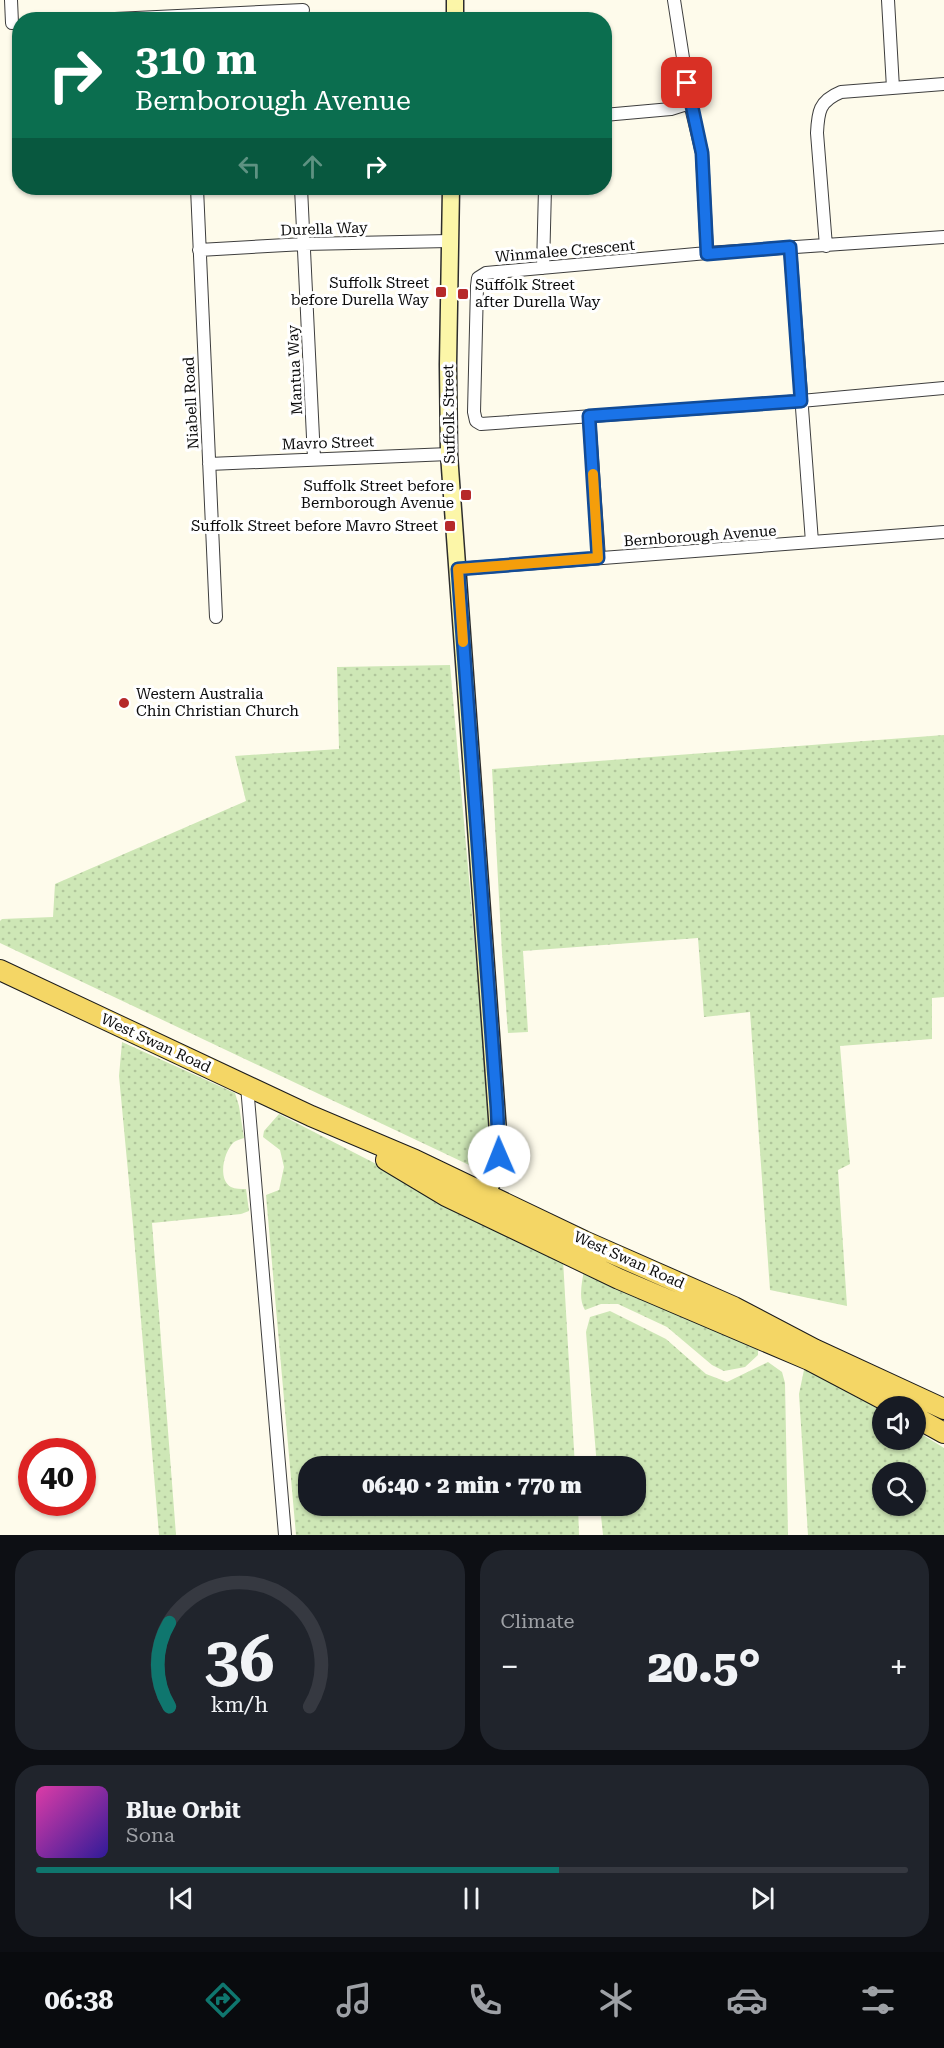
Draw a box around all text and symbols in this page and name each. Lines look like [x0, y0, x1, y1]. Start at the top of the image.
text: 310 m [135, 35, 257, 84]
icon: right [36, 36, 114, 114]
pin [661, 57, 712, 108]
icon: arrive [670, 66, 703, 99]
text: Bernborough Avenue [135, 85, 411, 117]
icon: left [233, 150, 266, 183]
icon: ahead [296, 150, 329, 183]
icon: right [359, 150, 392, 183]
street label: Durella Way [280, 218, 368, 240]
street label: Winmalee Crescent [494, 236, 636, 266]
place label: Suffolk Street before Durella Way [291, 274, 429, 309]
place label: Suffolk Street after Durella Way [475, 276, 601, 311]
marker: Suffolk Street before Durella Way [434, 285, 448, 299]
marker: Suffolk Street after Durella Way [456, 287, 470, 301]
street label: Mantua Way [284, 324, 306, 415]
street label: Niabell Road [180, 356, 202, 450]
street label: Suffolk Street [439, 364, 459, 464]
street label: Mavro Street [281, 432, 375, 454]
place label: Suffolk Street before Bernborough Avenue [301, 477, 454, 512]
marker: Suffolk Street before Bernborough Avenue [459, 488, 473, 502]
place label: Suffolk Street before Mavro Street [191, 517, 438, 535]
marker: Suffolk Street before Mavro Street [443, 519, 457, 533]
street label: Bernborough Avenue [623, 522, 777, 550]
place label: Western Australia Chin Christian Church [136, 685, 299, 720]
marker: Western Australia Chin Christian Church [117, 696, 131, 710]
street label: West Swan Road [98, 1010, 214, 1077]
position arrow [467, 1124, 531, 1188]
street label: West Swan Road [571, 1228, 688, 1293]
map controls [872, 1396, 926, 1516]
button: sound [872, 1396, 926, 1450]
speed limit sign: 40 [18, 1438, 96, 1516]
button: search [872, 1462, 926, 1516]
text: 06:40 · 2 min · 770 m [362, 1473, 582, 1498]
text: Climate [501, 1609, 575, 1633]
text: 36 [205, 1623, 275, 1696]
text: 20.5° [648, 1640, 761, 1693]
text: − [501, 1647, 519, 1686]
text: + [890, 1647, 908, 1686]
text: km/h [211, 1692, 269, 1717]
text: Blue Orbit [126, 1798, 241, 1823]
text: Sona [126, 1823, 175, 1847]
icon: previous [165, 1882, 198, 1915]
icon: pause [455, 1882, 488, 1915]
icon: next [746, 1882, 779, 1915]
icon: directions [202, 1979, 244, 2021]
icon: music [333, 1979, 375, 2021]
icon: phone [464, 1979, 506, 2021]
icon: climate [595, 1979, 637, 2021]
icon: car [726, 1979, 768, 2021]
icon: filters [857, 1979, 899, 2021]
text: 06:38 [45, 1984, 113, 2016]

